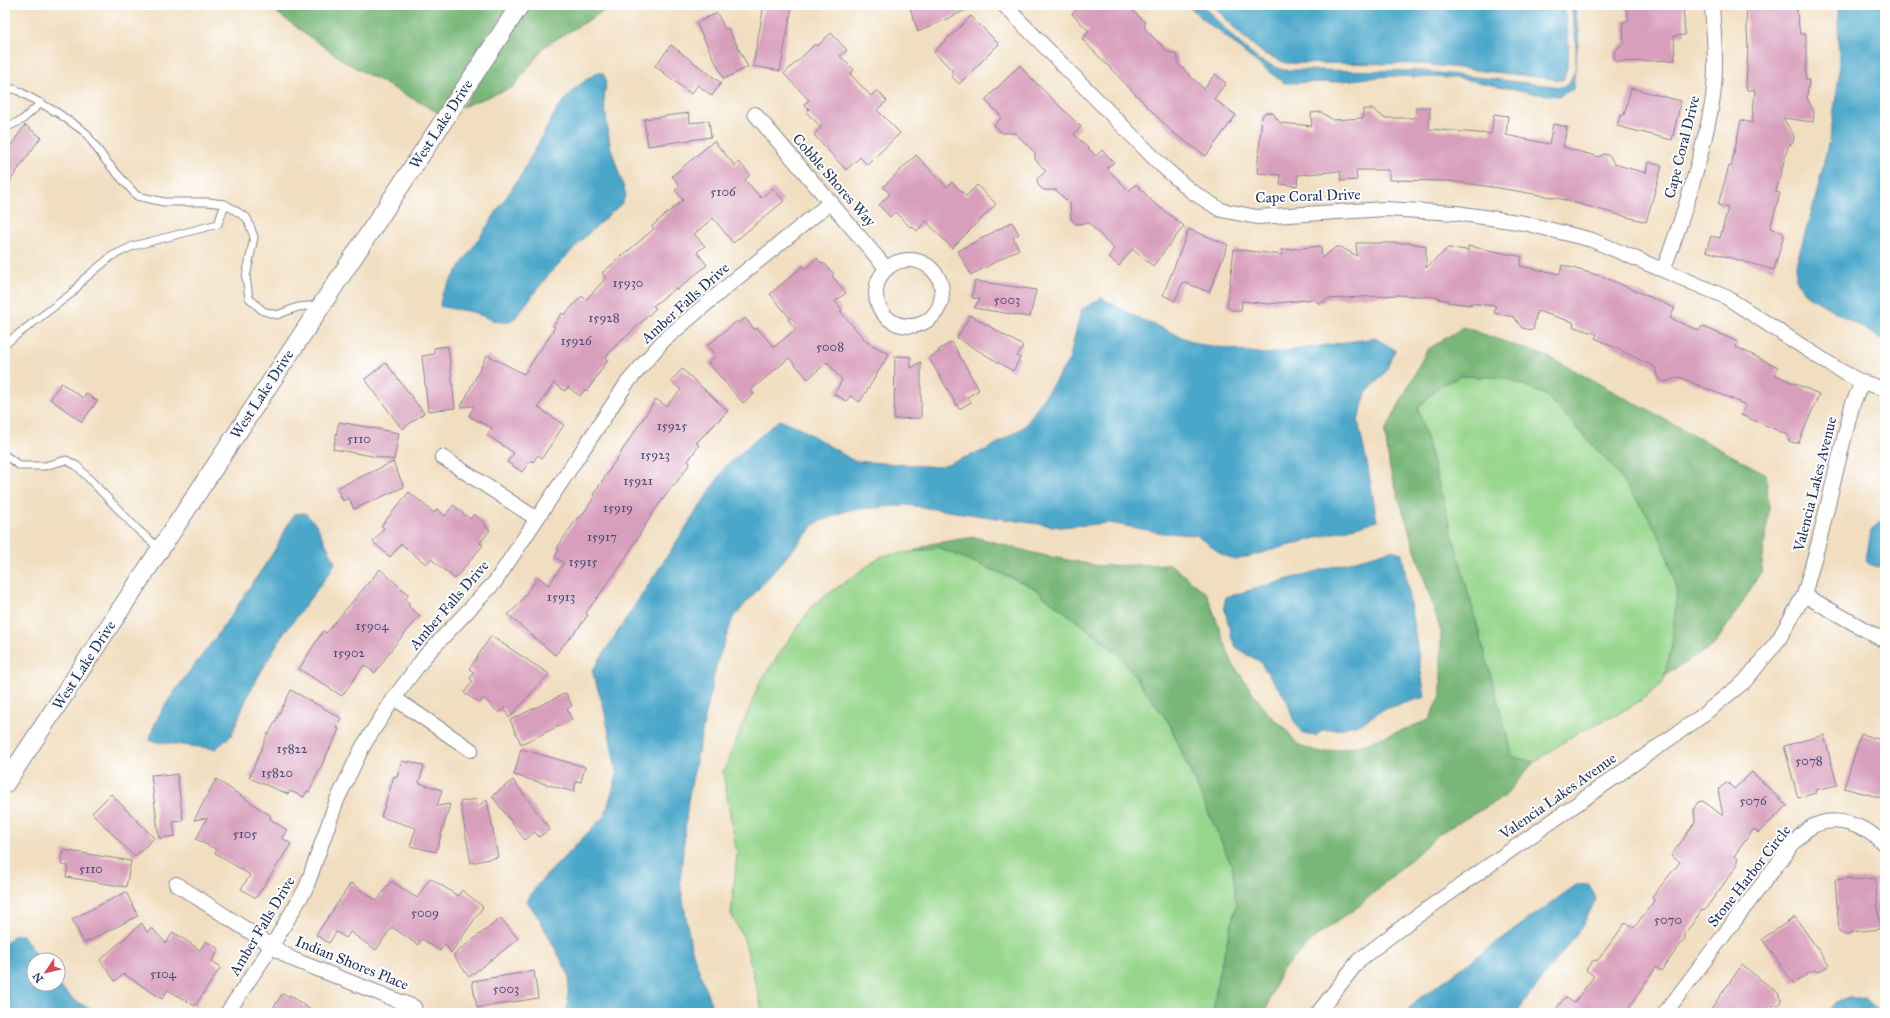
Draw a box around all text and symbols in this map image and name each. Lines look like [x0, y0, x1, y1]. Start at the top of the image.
street label: West Lake Drive [406, 76, 476, 172]
street label: Cape Coral Drive [1661, 94, 1703, 200]
street label: Cobble Shores Way [789, 130, 880, 231]
house number: 5106 [710, 184, 736, 200]
street label: Cape Coral Drive [1255, 185, 1361, 207]
street label: Amber Falls Drive [637, 259, 733, 348]
house number: 15930 [613, 275, 643, 291]
house number: 5003 [994, 292, 1020, 308]
house number: 15928 [588, 310, 620, 326]
house number: 15926 [560, 333, 592, 349]
house number: 5008 [816, 339, 844, 355]
street label: West Lake Drive [227, 346, 297, 442]
street label: Valencia Lakes Avenue [1789, 415, 1840, 554]
house number: 15925 [657, 418, 687, 434]
house number: 5110 [347, 431, 371, 447]
house number: 15923 [640, 447, 670, 463]
house number: 15921 [623, 473, 653, 489]
house number: 15919 [603, 500, 633, 516]
house number: 15917 [587, 529, 617, 545]
house number: 15915 [568, 554, 598, 570]
street label: Amber Falls Drive [405, 557, 493, 654]
house number: 15913 [547, 589, 575, 605]
street label: West Lake Drive [49, 617, 119, 713]
house number: 15904 [356, 618, 389, 634]
house number: 15902 [333, 645, 366, 661]
house number: 15822 [277, 741, 308, 757]
street label: Valencia Lakes Avenue [1495, 749, 1620, 844]
house number: 5078 [1795, 753, 1823, 769]
house number: 15820 [261, 765, 293, 781]
house number: 5076 [1739, 793, 1767, 809]
street label: Stone Harbor Circle [1704, 821, 1794, 931]
house number: 5105 [233, 826, 257, 842]
house number: 5110 [79, 861, 103, 877]
street label: Amber Falls Drive [225, 873, 299, 980]
house number: 5009 [411, 905, 439, 921]
house number: 5070 [1654, 912, 1682, 928]
street label: Indian Shores Place [293, 932, 411, 994]
north arrow [26, 952, 66, 992]
house number: 5104 [150, 966, 177, 982]
text: N [30, 969, 46, 985]
house number: 5003 [493, 981, 519, 997]

